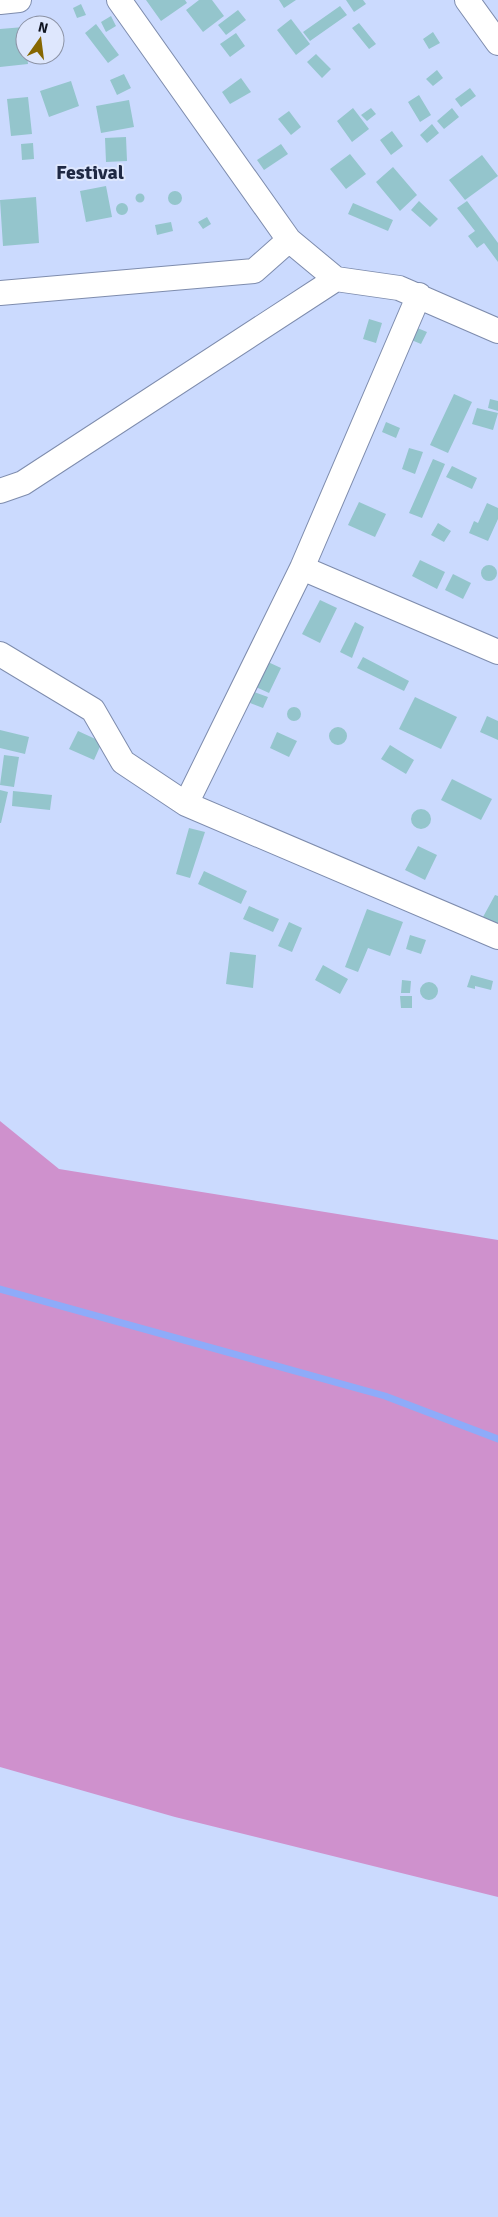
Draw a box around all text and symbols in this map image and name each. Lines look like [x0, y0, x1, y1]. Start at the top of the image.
north arrow [15, 15, 65, 65]
text: N [36, 18, 50, 37]
district label: Festival [56, 160, 124, 185]

